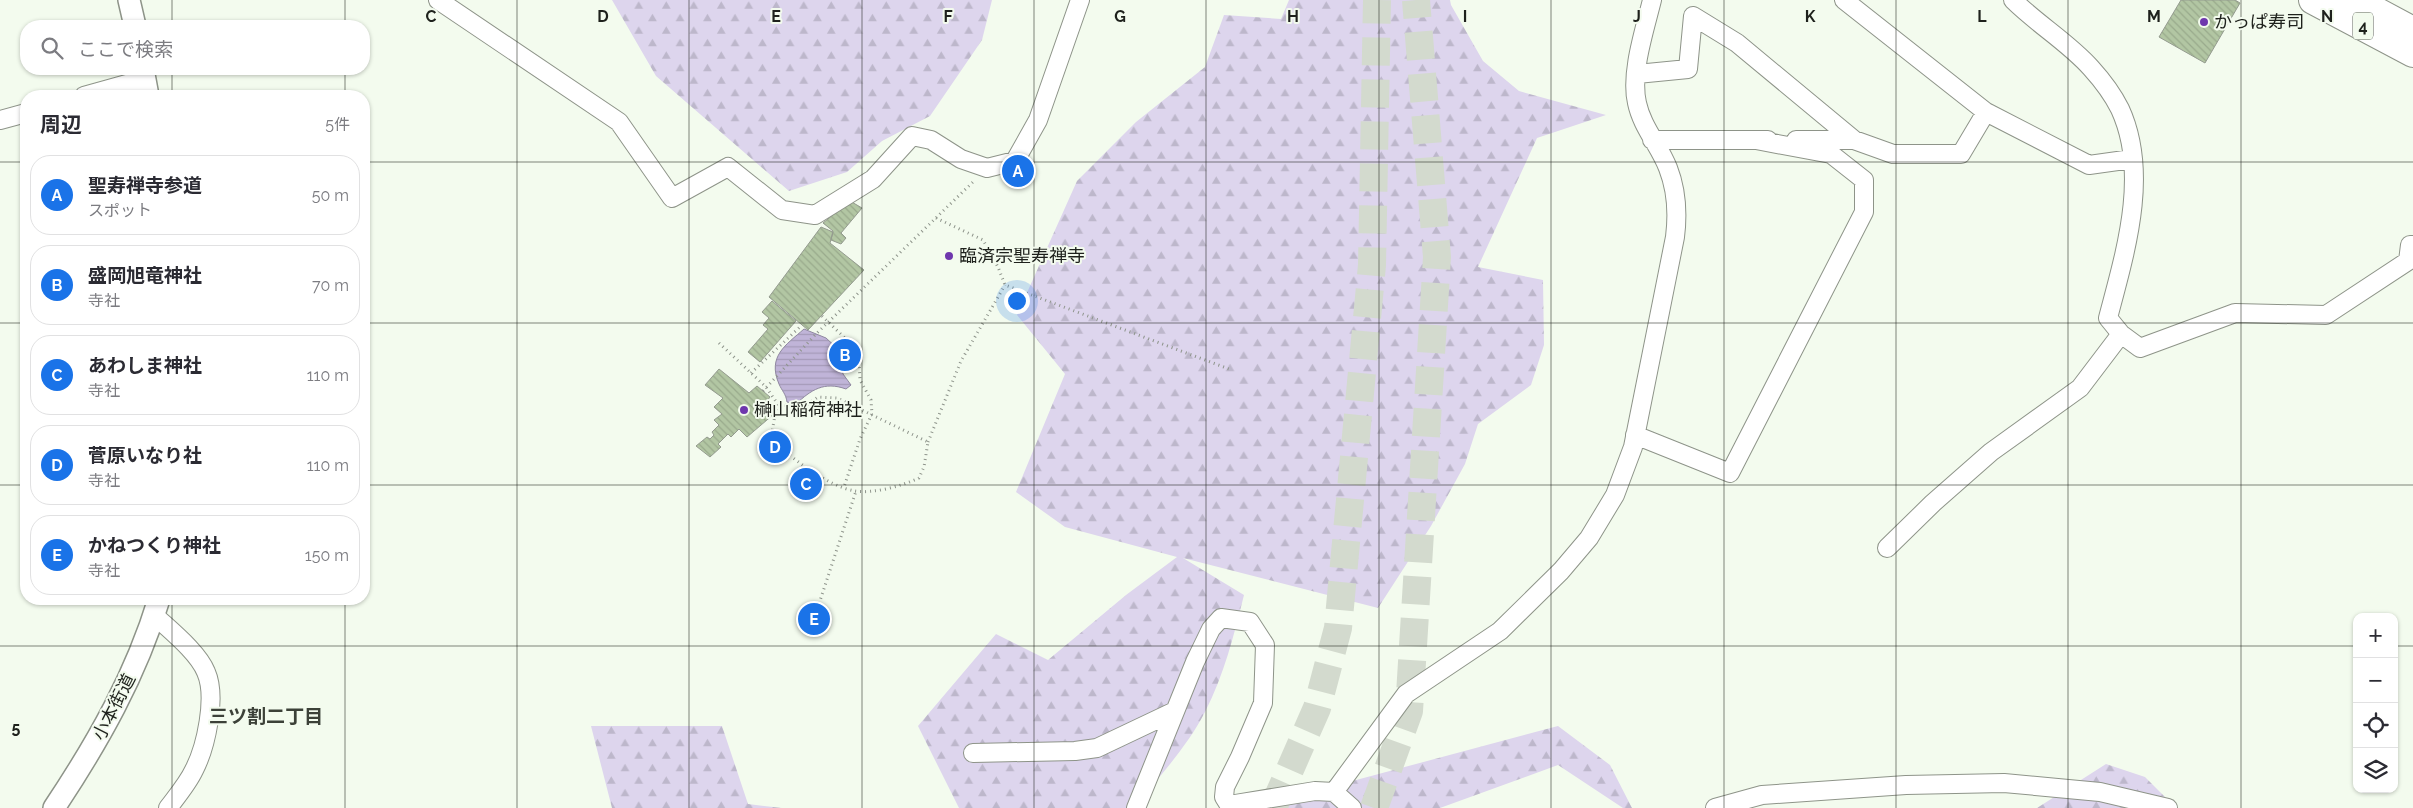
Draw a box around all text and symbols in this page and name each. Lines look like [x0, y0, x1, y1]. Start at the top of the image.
text: C [426, 7, 437, 26]
text: D [597, 7, 609, 26]
text: E [771, 7, 781, 26]
text: F [943, 7, 953, 26]
text: G [1114, 7, 1126, 26]
text: H [1287, 7, 1299, 26]
text: I [1463, 7, 1467, 26]
text: J [1633, 7, 1641, 26]
text: K [1805, 7, 1816, 26]
text: L [1977, 7, 1987, 26]
text: M [2147, 7, 2161, 26]
text: N [2321, 7, 2333, 26]
place label: かっぱ寿司 [2214, 11, 2304, 32]
road number: 4 [2353, 12, 2373, 40]
marker: かっぱ寿司 [2198, 16, 2210, 28]
search box [20, 20, 370, 75]
icon: search [38, 34, 66, 62]
text: ここで検索 [78, 38, 173, 60]
text: 周辺 [40, 112, 82, 137]
text: 5件 [325, 115, 350, 134]
pin: A [1002, 152, 1034, 190]
text: 聖寿禅寺参道 [88, 174, 202, 196]
text: A [52, 186, 62, 205]
text: 50 m [312, 186, 349, 205]
text: スポット [88, 201, 152, 220]
place label: 臨済宗聖寿禅寺 [959, 245, 1085, 266]
marker: 臨済宗聖寿禅寺 [943, 250, 955, 262]
text: 盛岡旭竜神社 [88, 264, 202, 286]
text: B [52, 276, 62, 295]
text: 70 m [312, 276, 349, 295]
your location [1004, 288, 1030, 314]
text: 寺社 [88, 291, 120, 310]
pin: B [829, 336, 861, 374]
text: あわしま神社 [88, 354, 202, 376]
text: C [52, 366, 62, 385]
text: 110 m [307, 366, 349, 385]
text: 寺社 [88, 381, 120, 400]
place label: 榊山稲荷神社 [754, 399, 862, 420]
marker: 榊山稲荷神社 [738, 404, 750, 416]
pin: D [759, 428, 791, 466]
text: 菅原いなり社 [88, 444, 202, 466]
text: D [51, 456, 63, 475]
text: 110 m [307, 456, 349, 475]
pin: C [790, 465, 822, 503]
text: 寺社 [88, 471, 120, 490]
text: かねつくり神社 [88, 534, 221, 556]
text: E [52, 546, 62, 565]
text: 150 m [305, 546, 349, 565]
text: 寺社 [88, 561, 120, 580]
pin: E [798, 600, 830, 638]
map controls [2353, 613, 2398, 793]
button: + [2353, 613, 2398, 658]
button: − [2353, 658, 2398, 703]
street label: 小本街道 [88, 670, 139, 744]
button: locate [2353, 703, 2398, 748]
district label: 三ツ割二丁目 [209, 705, 323, 727]
text: 5 [12, 718, 21, 737]
button: layers [2353, 748, 2398, 793]

